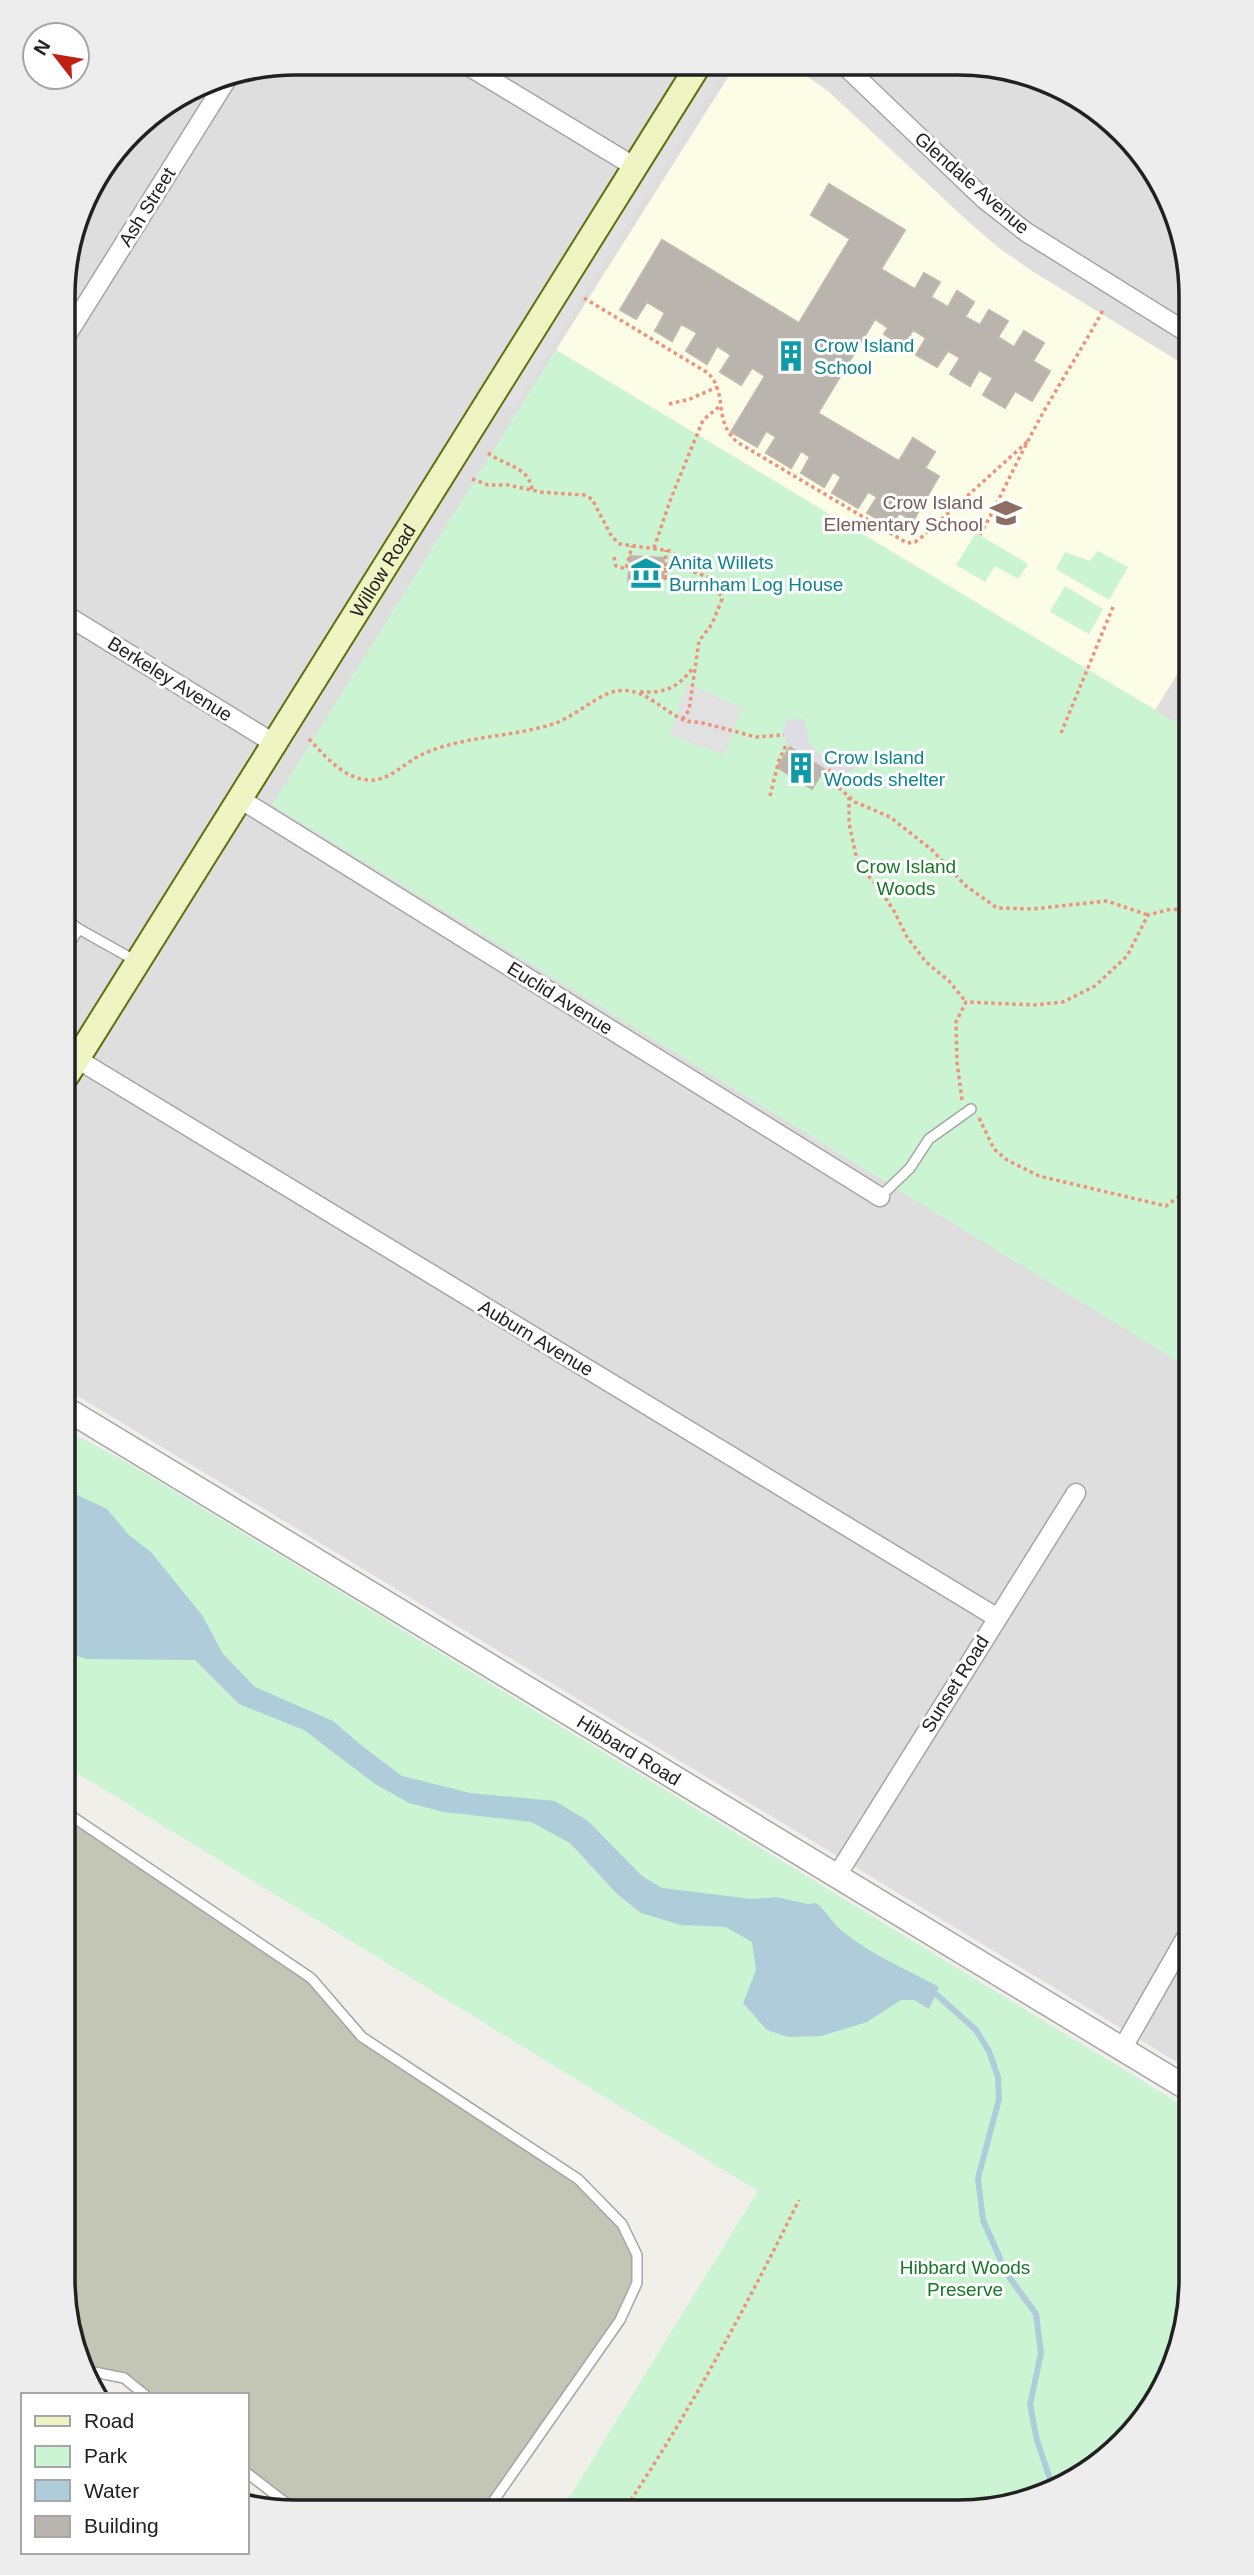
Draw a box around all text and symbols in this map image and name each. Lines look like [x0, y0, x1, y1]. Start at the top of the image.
north arrow [21, 21, 91, 91]
text: N [29, 36, 54, 59]
street label: Glendale Avenue [911, 128, 1033, 238]
street label: Ash Street [115, 163, 180, 250]
place label: Crow Island School [814, 335, 914, 378]
building icon: Crow Island School [774, 339, 808, 373]
place label: Crow Island Elementary School [824, 492, 983, 535]
school or university icon: Crow Island Elementary School [989, 496, 1023, 530]
street label: Willow Road [346, 520, 419, 621]
place label: Anita Willets Burnham Log House [669, 552, 843, 595]
museum icon: Anita Willets Burnham Log House [629, 556, 663, 590]
street label: Berkeley Avenue [104, 632, 236, 726]
place label: Crow Island Woods shelter [824, 747, 946, 790]
building icon: Crow Island Woods shelter [784, 751, 818, 785]
park label: Crow Island Woods [856, 856, 956, 899]
street label: Euclid Avenue [504, 957, 616, 1039]
street label: Auburn Avenue [475, 1296, 597, 1380]
street label: Sunset Road [917, 1632, 993, 1736]
street label: Hibbard Road [573, 1711, 685, 1789]
park label: Hibbard Woods Preserve [900, 2257, 1030, 2300]
legend [21, 2393, 248, 2554]
text: Road [84, 2409, 134, 2432]
text: Park [84, 2444, 128, 2467]
text: Water [84, 2479, 139, 2502]
text: Building [84, 2514, 159, 2537]

